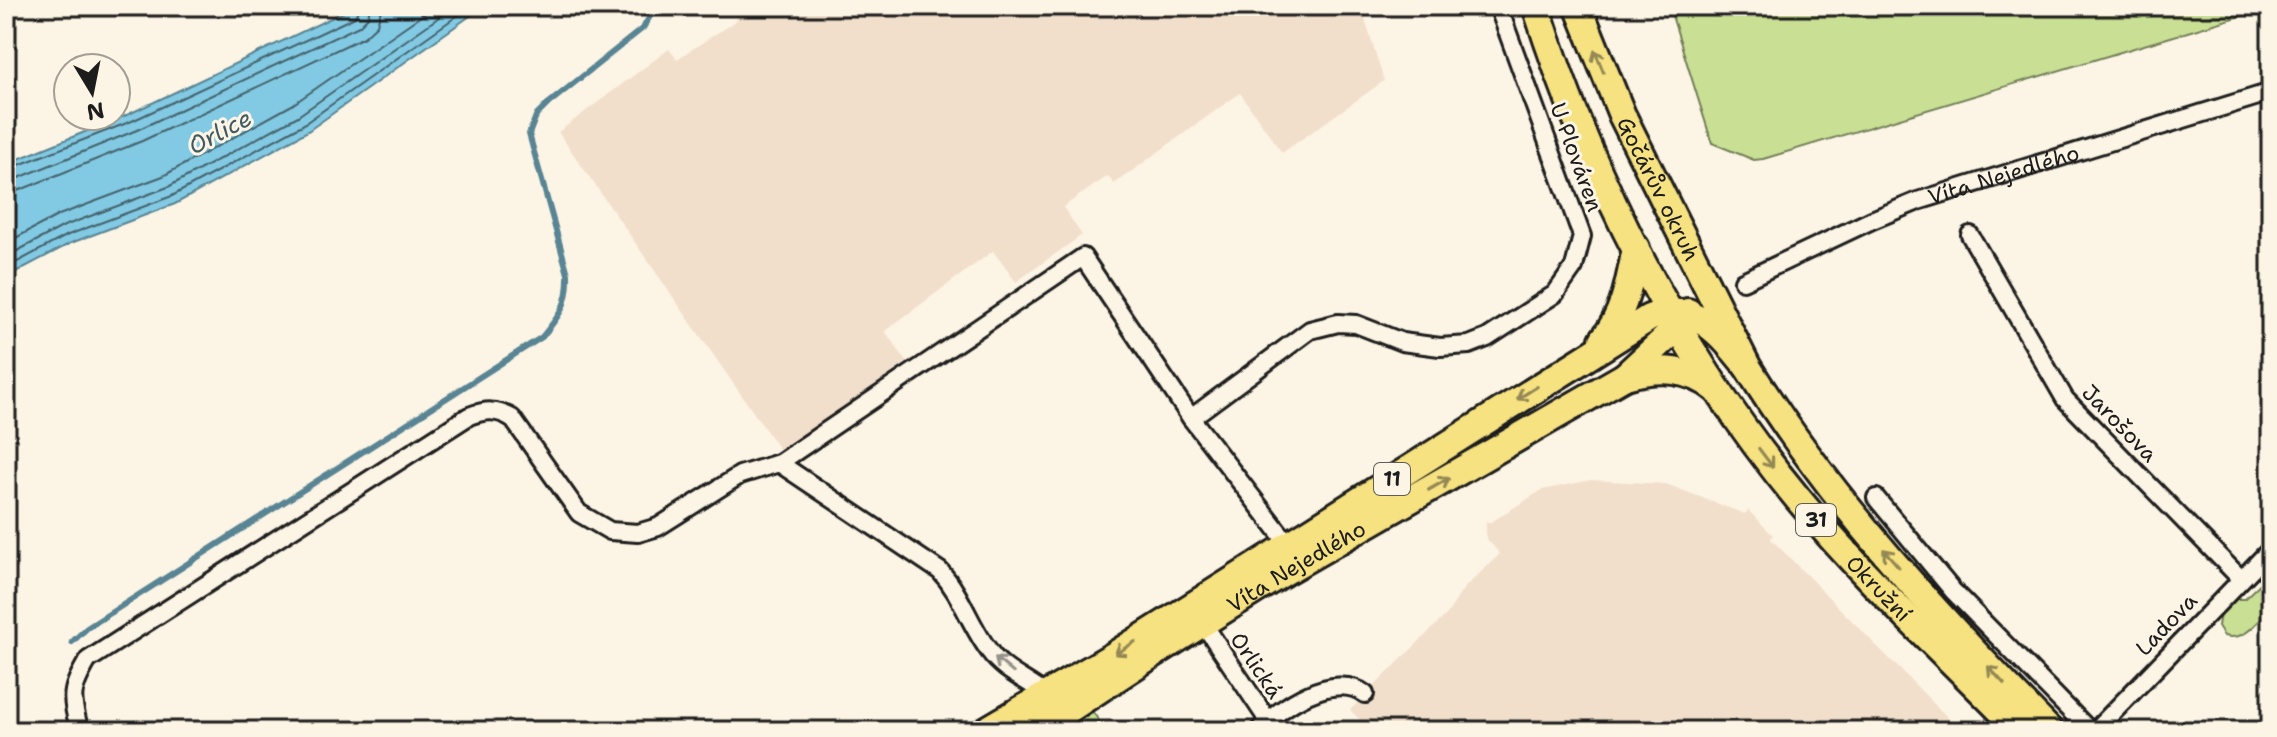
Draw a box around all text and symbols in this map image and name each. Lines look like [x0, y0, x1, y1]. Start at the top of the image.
one-way arrow [1591, 49, 1605, 74]
north arrow [52, 52, 132, 132]
text: N [84, 95, 106, 127]
street label: U Plováren [1543, 99, 1610, 216]
water label: Orlice [183, 102, 257, 162]
street label: Gočárův okruh [1610, 112, 1706, 266]
street label: Víta Nejedlého [1924, 138, 2083, 212]
street label: Jarošova [2075, 378, 2164, 469]
one-way arrow [1516, 385, 1539, 401]
one-way arrow [1757, 446, 1774, 468]
road number: 11 [1374, 463, 1410, 495]
one-way arrow [1427, 476, 1450, 492]
road number: 31 [1796, 504, 1836, 536]
street label: Víta Nejedlého [1221, 514, 1371, 619]
one-way arrow [1882, 548, 1900, 568]
street label: Okružní [1840, 549, 1918, 628]
street label: Ladova [2129, 586, 2204, 662]
street label: Orlická [1224, 626, 1290, 704]
one-way arrow [1114, 640, 1137, 656]
one-way arrow [994, 657, 1014, 675]
one-way arrow [1987, 666, 2006, 685]

